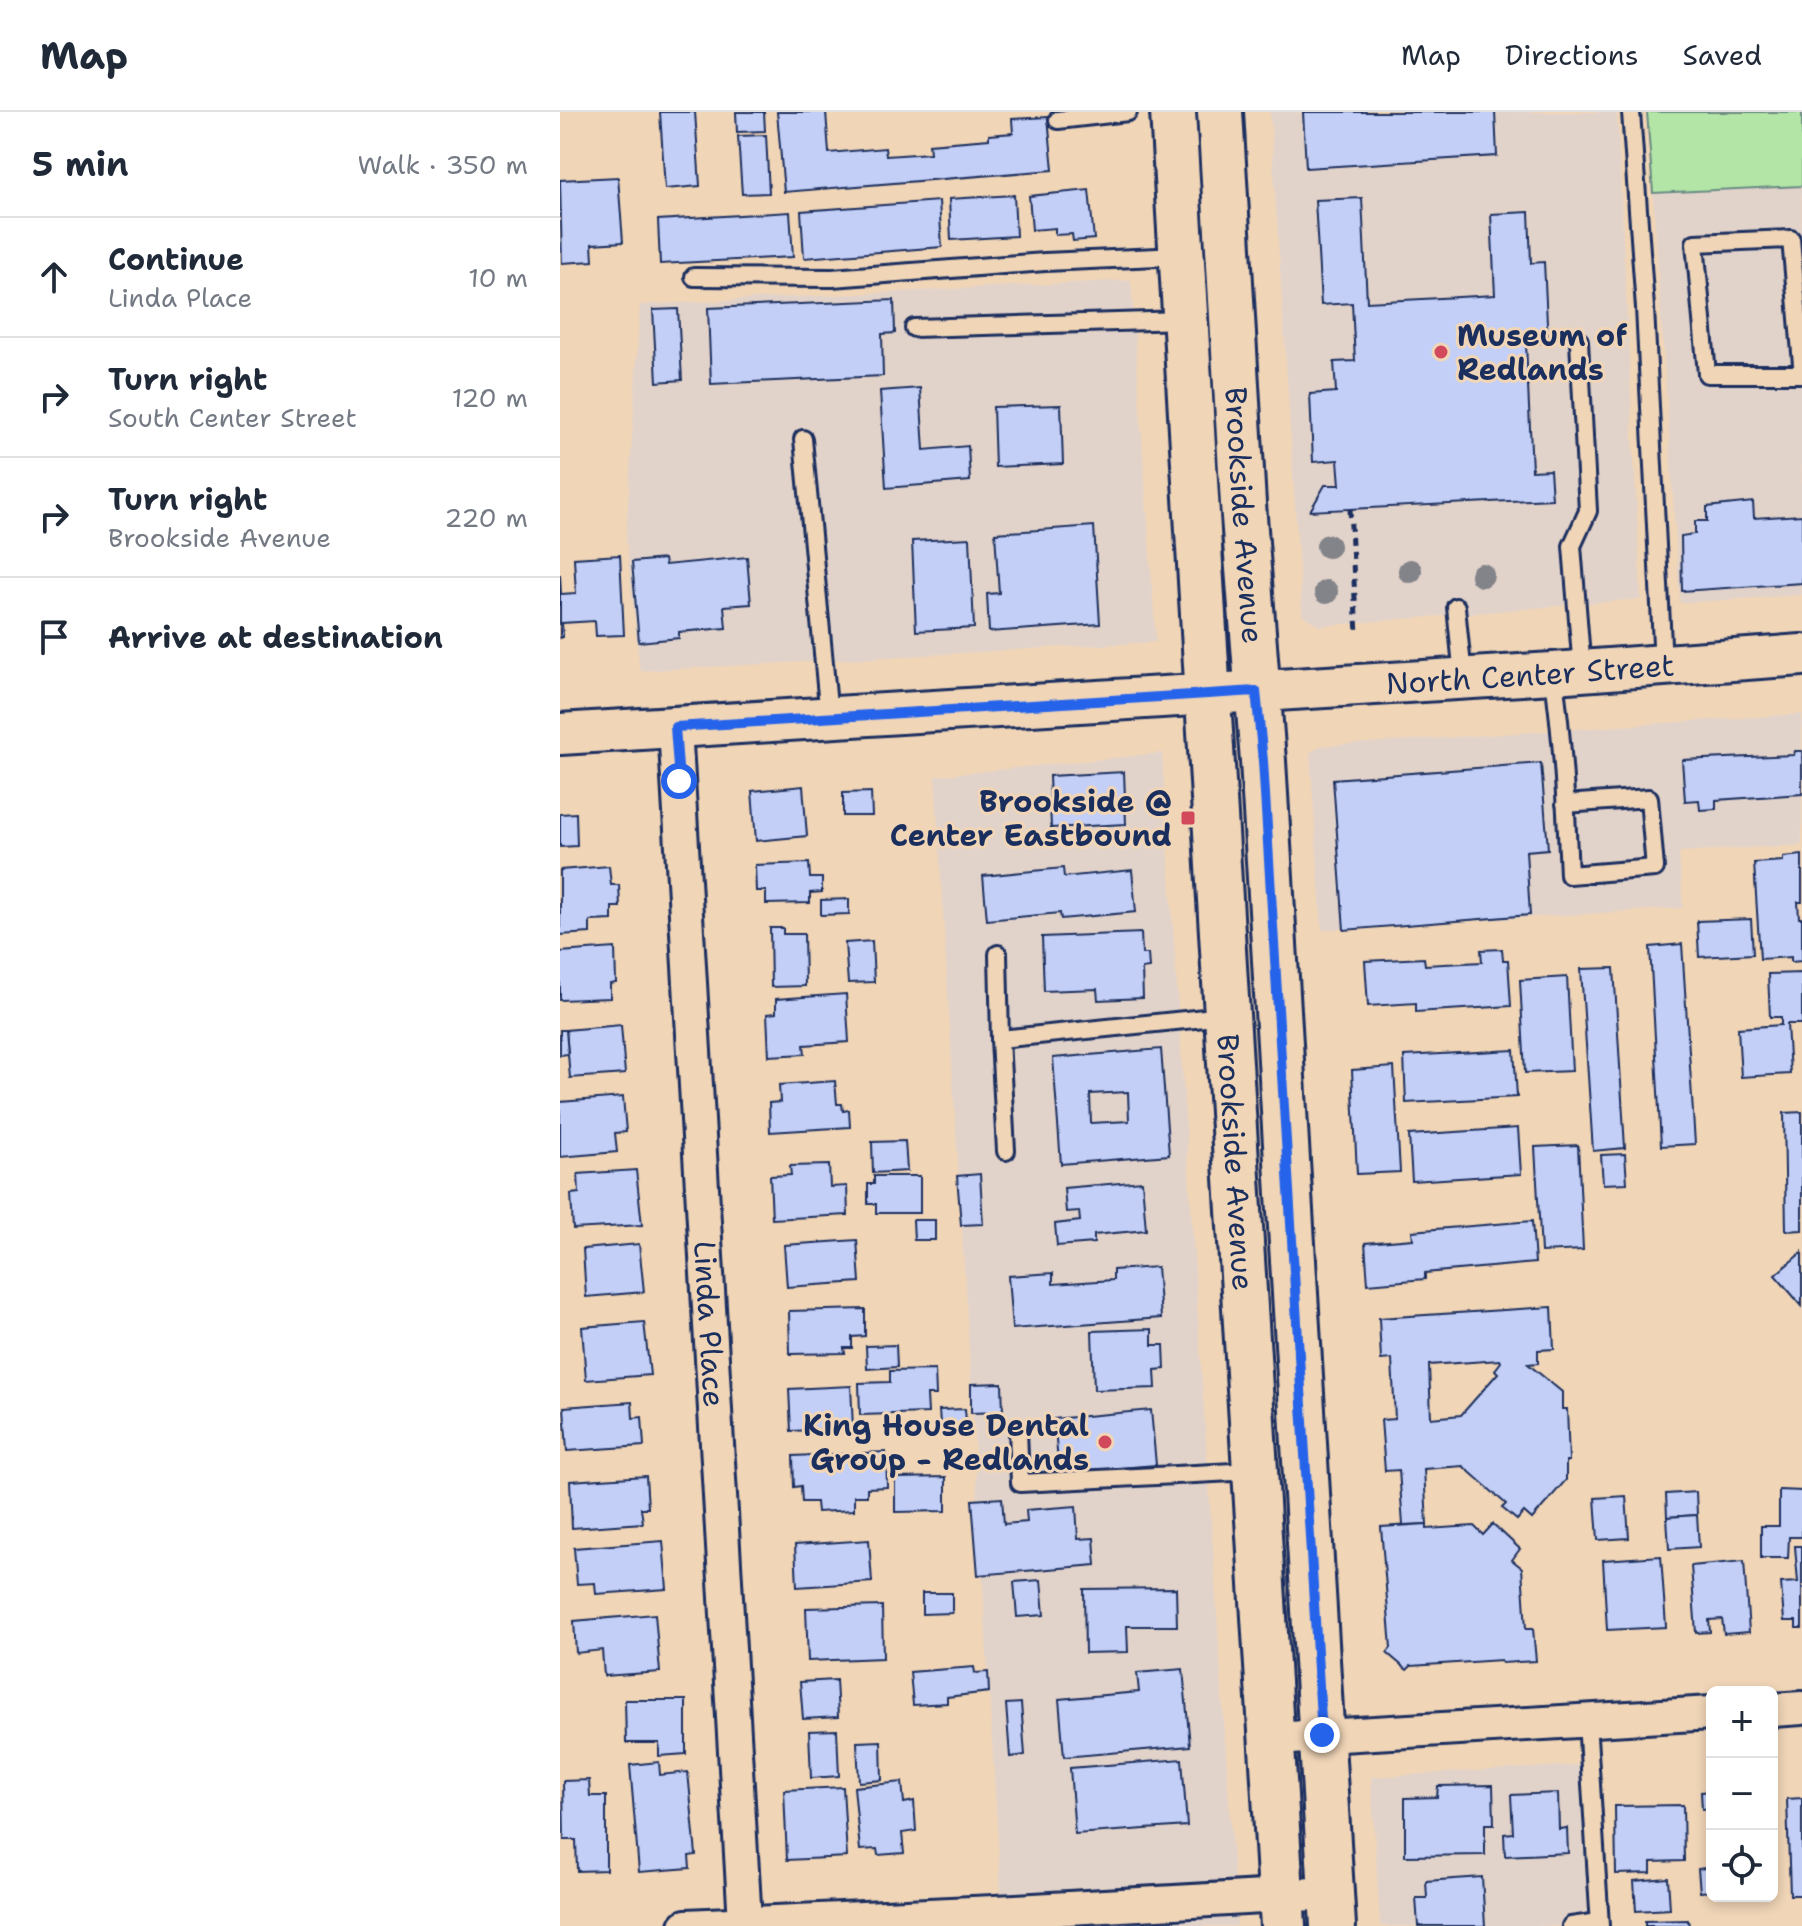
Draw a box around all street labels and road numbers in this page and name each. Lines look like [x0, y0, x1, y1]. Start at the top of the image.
street label: Brookside Avenue [1216, 386, 1274, 645]
street label: North Center Street [1385, 644, 1676, 704]
street label: Brookside Avenue [1208, 1032, 1264, 1292]
street label: Linda Place [685, 1240, 735, 1408]

